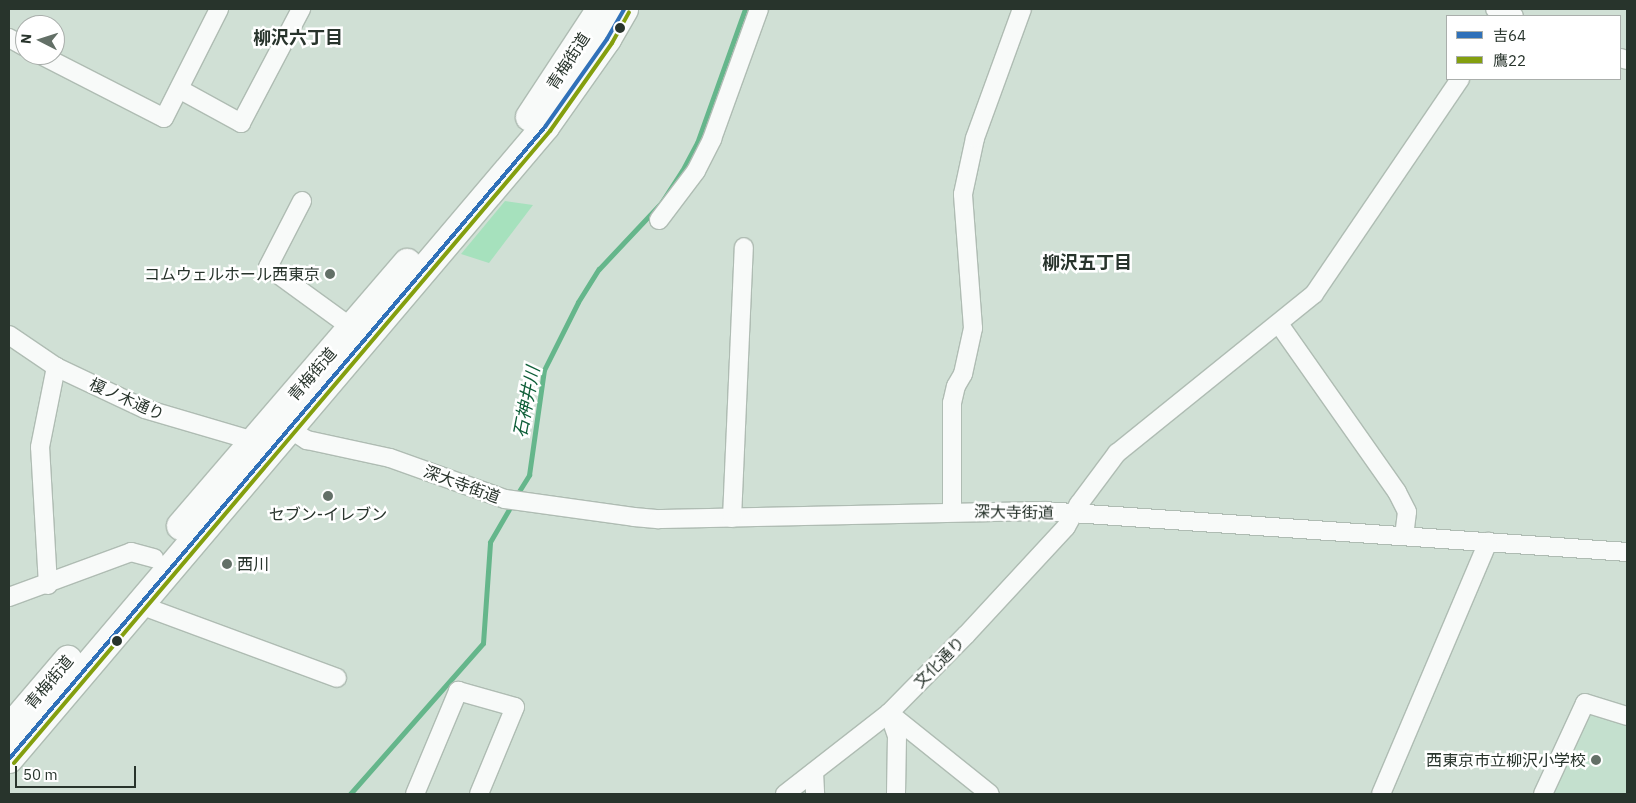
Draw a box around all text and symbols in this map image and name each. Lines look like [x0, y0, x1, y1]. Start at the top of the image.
north arrow [15, 15, 65, 65]
legend [1446, 15, 1621, 80]
unlabelled marker [615, 23, 625, 33]
text: 吉64 [1493, 26, 1526, 45]
district label: 柳沢六丁目 [253, 27, 343, 49]
street label: 青梅街道 [543, 29, 593, 93]
text: N [17, 33, 35, 45]
text: 鷹22 [1493, 51, 1526, 70]
district label: 柳沢五丁目 [1042, 252, 1132, 274]
place label: コムウェルホール西東京 [144, 264, 320, 284]
marker: コムウェルホール西東京 [324, 268, 336, 280]
street label: 青梅街道 [284, 344, 340, 404]
water label: 石神井川 [510, 365, 544, 439]
street label: 榎ノ木通り [87, 374, 167, 424]
street label: 深大寺街道 [421, 461, 503, 507]
marker: セブン-イレブン [322, 490, 334, 502]
street label: 深大寺街道 [974, 502, 1054, 522]
place label: セブン-イレブン [269, 504, 387, 524]
place label: 西川 [237, 554, 269, 574]
marker: 西川 [221, 558, 233, 570]
street label: 文化通り [910, 633, 968, 691]
unlabelled marker [112, 636, 122, 646]
street label: 青梅街道 [21, 651, 77, 713]
place label: 西東京市立柳沢小学校 [1426, 750, 1586, 770]
marker: 西東京市立柳沢小学校 [1590, 754, 1602, 766]
scale bar [18, 756, 139, 788]
text: 50 m [23, 765, 58, 784]

